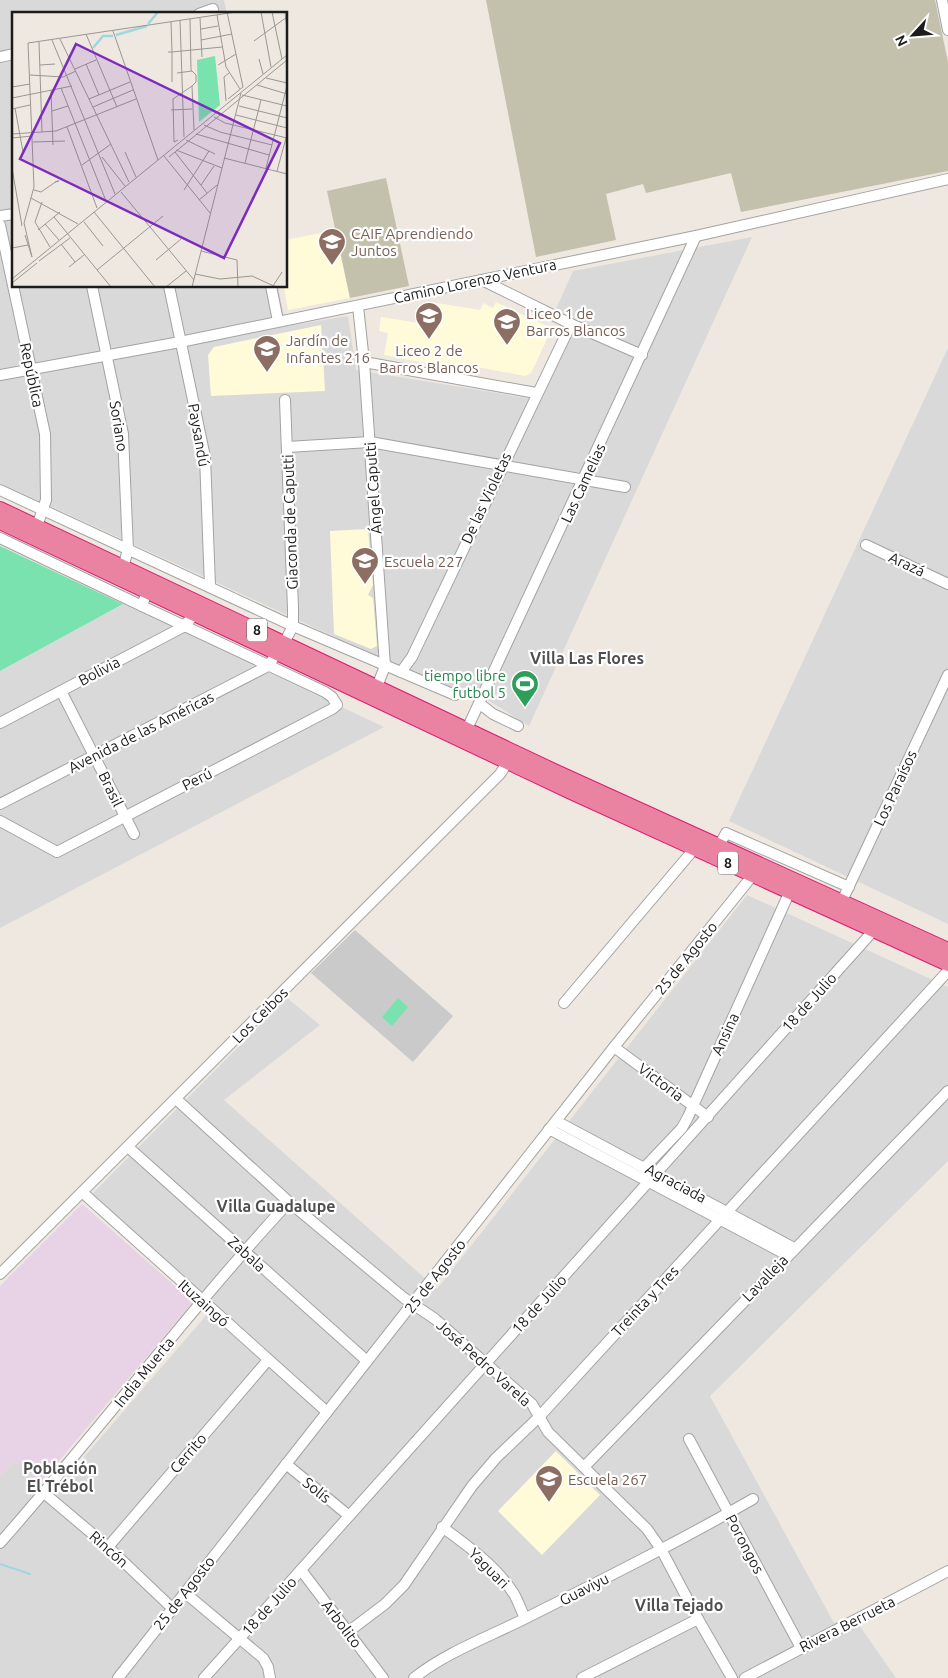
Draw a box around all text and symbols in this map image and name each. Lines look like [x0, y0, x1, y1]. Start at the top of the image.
north arrow [888, 10, 938, 60]
inset map [12, 12, 288, 288]
text: N [892, 32, 911, 49]
place label: CAIF Aprendiendo Juntos [351, 225, 473, 259]
school or university icon: CAIF Aprendiendo Juntos [317, 227, 347, 266]
street label: Camino Lorenzo Ventura [392, 255, 558, 307]
school or university icon: Liceo 2 de Barros Blancos [414, 301, 444, 340]
place label: Liceo 1 de Barros Blancos [526, 305, 625, 339]
school or university icon: Liceo 1 de Barros Blancos [492, 307, 522, 346]
place label: Jardín de Infantes 216 [286, 332, 370, 366]
school or university icon: Jardín de Infantes 216 [252, 334, 282, 373]
street label: República [17, 341, 47, 409]
place label: Liceo 2 de Barros Blancos [379, 342, 479, 376]
street label: Soriano [107, 399, 131, 453]
street label: Paysandú [185, 402, 213, 468]
street label: Ángel Caputti [361, 441, 385, 535]
street label: Las Camelias [557, 441, 609, 525]
street label: De las Violetas [457, 450, 515, 546]
street label: Giaconda de Caputti [279, 454, 301, 590]
school or university icon: Escuela 227 [350, 546, 380, 585]
street label: Arazá [886, 548, 928, 580]
place label: Escuela 227 [384, 553, 463, 570]
road number: 8 [247, 618, 267, 642]
district label: Villa Las Flores [530, 649, 644, 667]
street label: Bolivia [75, 653, 123, 689]
place label: tiempo libre futbol 5 [424, 667, 506, 701]
sports icon: tiempo libre futbol 5 [510, 669, 540, 708]
street label: Avenida de las Américas [65, 688, 217, 776]
street label: Los Paraísos [870, 747, 920, 829]
street label: Perú [179, 764, 215, 794]
street label: Brasil [95, 769, 127, 809]
road number: 8 [718, 851, 738, 874]
street label: 25 de Agosto [651, 918, 721, 998]
street label: 18 de Julio [778, 969, 840, 1035]
street label: Los Ceibos [229, 984, 291, 1046]
street label: Ansina [708, 1010, 742, 1058]
street label: Victoria [635, 1059, 687, 1105]
street label: Agraciada [643, 1160, 709, 1206]
district label: Villa Guadalupe [217, 1197, 335, 1215]
street label: Zabala [225, 1233, 269, 1275]
street label: 25 de Agosto [401, 1236, 469, 1316]
street label: Lavalleja [739, 1251, 791, 1305]
street label: Treinta y Tres [608, 1262, 682, 1340]
street label: 18 de Julio [508, 1271, 570, 1337]
street label: Ituzaingó [175, 1276, 233, 1330]
street label: José Pedro Varela [434, 1316, 534, 1410]
street label: India Muerta [111, 1334, 177, 1410]
street label: Cerrito [166, 1430, 210, 1476]
district label: Población El Trébol [23, 1459, 97, 1495]
school or university icon: Escuela 267 [534, 1464, 564, 1503]
place label: Escuela 267 [568, 1471, 647, 1488]
street label: Solís [300, 1474, 334, 1506]
street label: Porongos [722, 1512, 768, 1576]
street label: Rincón [86, 1527, 132, 1571]
street label: Yaguari [465, 1544, 513, 1592]
street label: 25 de Agosto [150, 1553, 218, 1633]
street label: Guaviyu [557, 1569, 611, 1609]
street label: 18 de Julio [238, 1573, 300, 1639]
street label: Rivera Berrueta [796, 1593, 898, 1655]
district label: Villa Tejado [635, 1596, 723, 1614]
street label: Arbolito [319, 1597, 365, 1651]

